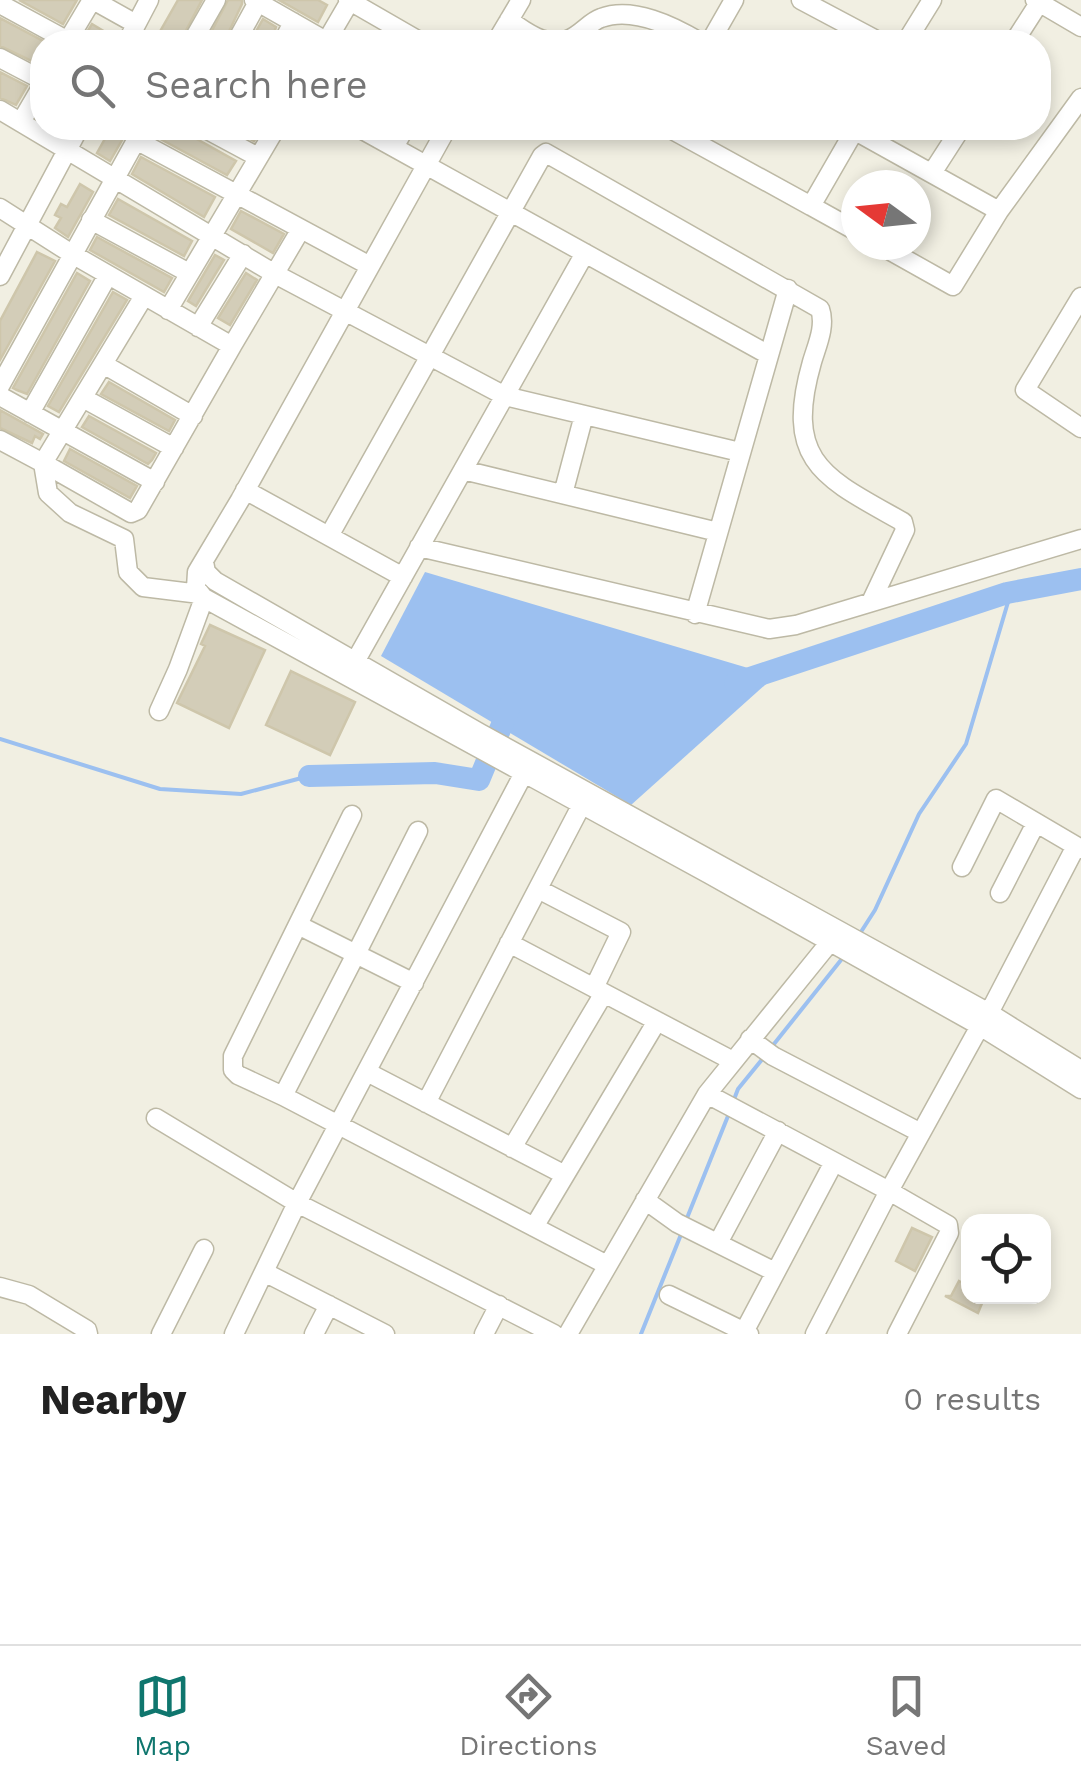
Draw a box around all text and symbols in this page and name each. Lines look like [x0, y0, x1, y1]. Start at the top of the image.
search box [30, 30, 1051, 140]
icon: search [65, 58, 120, 113]
text: Search here [145, 63, 368, 107]
north arrow [841, 170, 931, 260]
map controls [961, 1214, 1051, 1304]
button: locate [961, 1214, 1051, 1304]
text: Nearby [40, 1375, 187, 1424]
text: 0 results [903, 1380, 1041, 1418]
tab: Map [134, 1669, 191, 1762]
tab: Directions [459, 1669, 598, 1762]
tab: Saved [866, 1669, 947, 1762]

